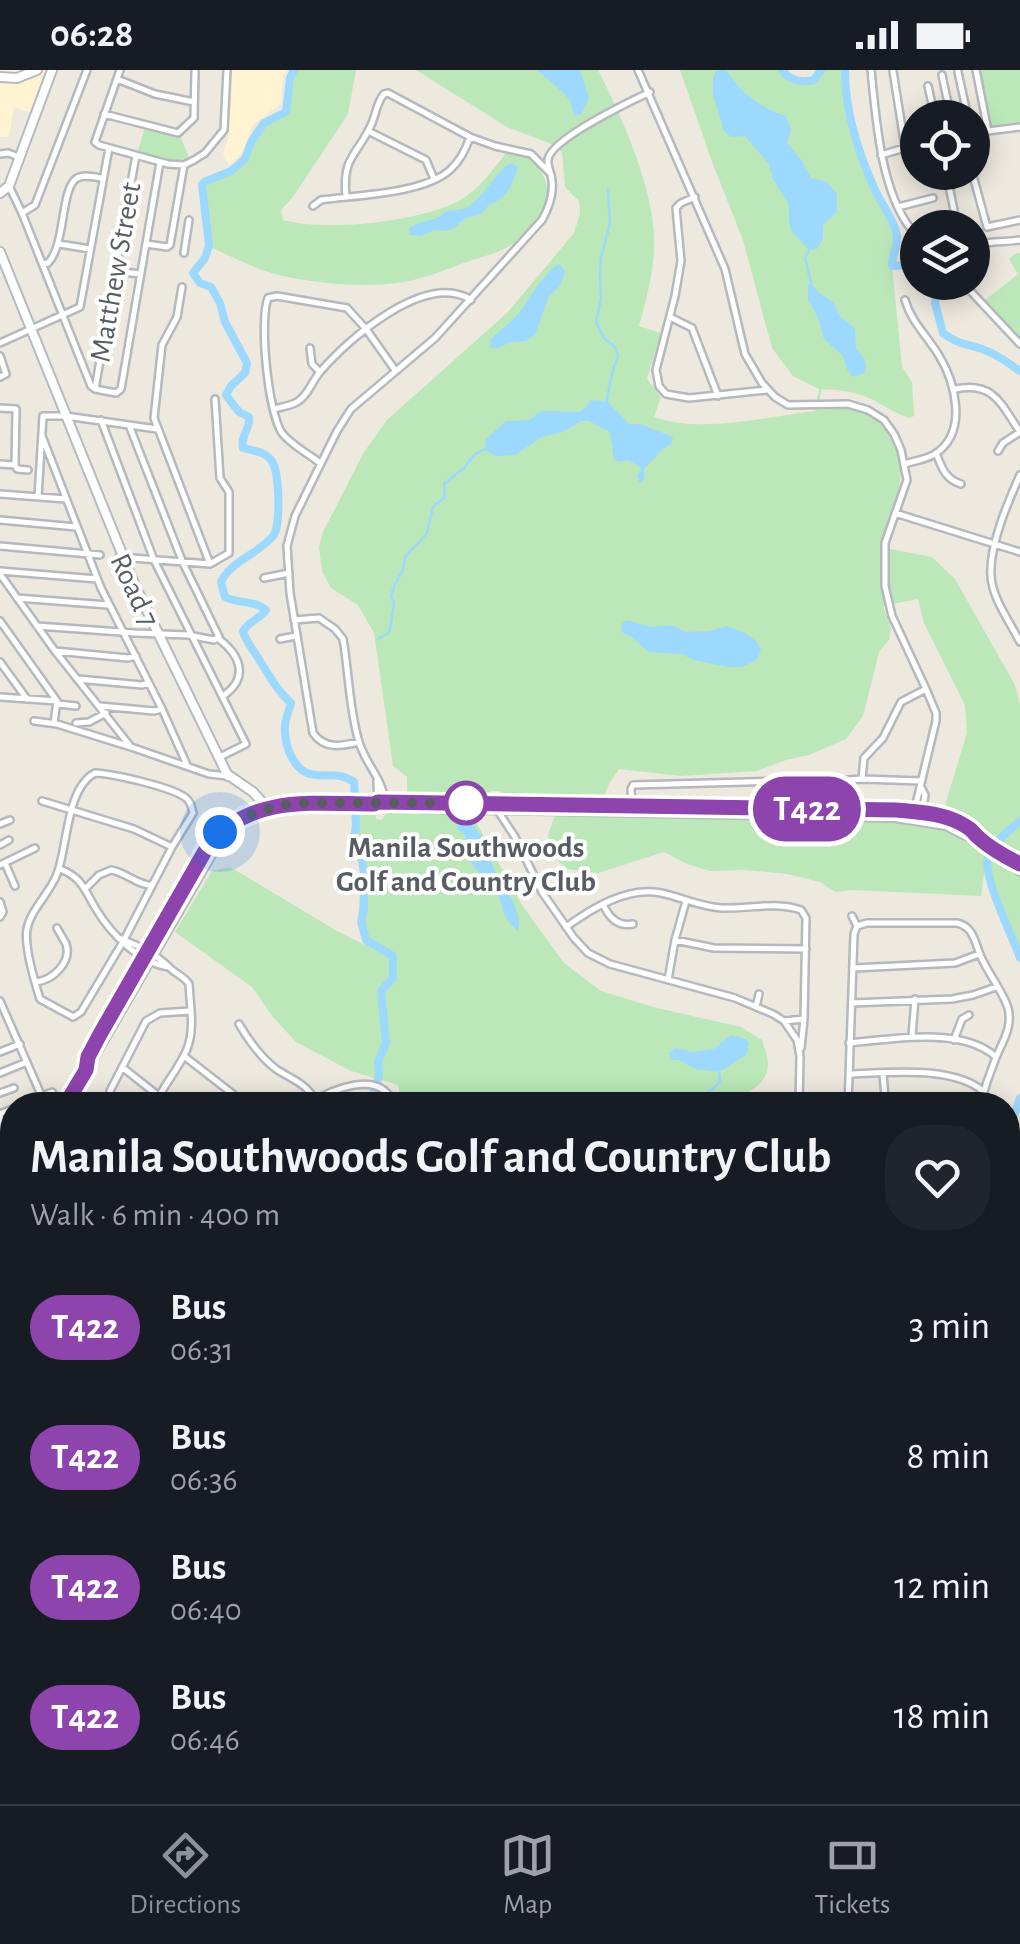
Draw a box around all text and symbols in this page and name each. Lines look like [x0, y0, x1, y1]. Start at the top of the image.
text: 06:28 [50, 16, 134, 54]
map controls [900, 100, 990, 300]
button: locate [900, 100, 990, 190]
street label: Matthew Street [85, 180, 147, 364]
button: layers [900, 210, 990, 300]
street label: Road 7 [104, 549, 164, 632]
line badge: T422 [737, 776, 877, 842]
marker: Manila Southwoods Golf and Country Club [445, 782, 487, 824]
text: T422 [773, 792, 841, 827]
your location [195, 807, 245, 857]
place label: Manila Southwoods Golf and Country Club [336, 833, 596, 897]
button: heart [885, 1125, 990, 1230]
text: Manila Southwoods Golf and Country Club [30, 1134, 831, 1182]
text: Walk · 6 min · 400 m [30, 1199, 280, 1231]
text: Bus [170, 1289, 226, 1327]
text: 3 min [909, 1308, 990, 1346]
text: T422 [51, 1310, 119, 1345]
text: 06:31 [170, 1334, 233, 1366]
text: Bus [170, 1419, 226, 1457]
text: 8 min [907, 1438, 990, 1476]
text: T422 [51, 1440, 119, 1475]
text: 06:36 [170, 1464, 238, 1496]
text: Bus [170, 1549, 226, 1587]
text: 12 min [894, 1568, 990, 1606]
text: T422 [51, 1570, 119, 1605]
text: 06:40 [170, 1594, 242, 1626]
text: Bus [170, 1679, 226, 1717]
text: 18 min [893, 1698, 990, 1736]
text: T422 [51, 1700, 119, 1735]
text: 06:46 [170, 1724, 240, 1756]
tab: Directions [130, 1828, 241, 1922]
tab: Map [500, 1828, 555, 1922]
tab: Tickets [815, 1828, 890, 1922]

